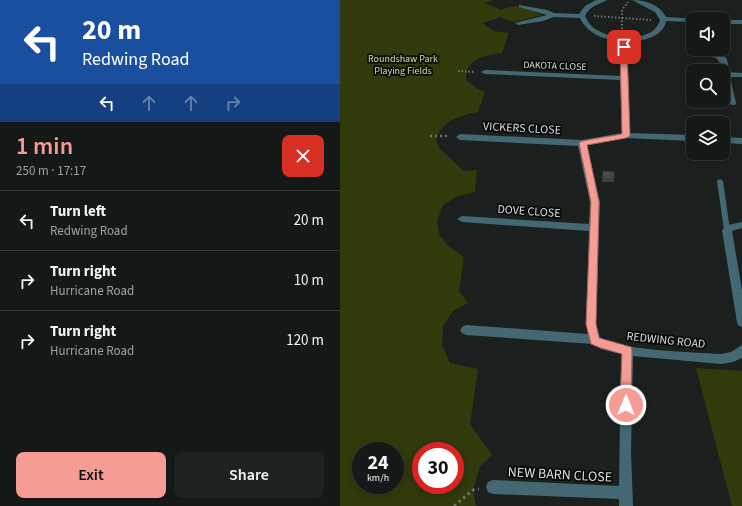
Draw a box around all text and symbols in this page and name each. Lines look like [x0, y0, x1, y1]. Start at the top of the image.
text: 20 m [82, 10, 141, 50]
map controls [686, 12, 730, 160]
button: sound [686, 12, 730, 56]
icon: left [16, 16, 68, 68]
pin [607, 30, 641, 64]
icon: arrive [613, 36, 635, 58]
text: Redwing Road [82, 47, 190, 72]
park label: Roundshaw Park Playing Fields [368, 52, 438, 78]
street label: DAKOTA CLOSE [523, 58, 587, 74]
button: search [686, 64, 730, 108]
icon: left [96, 92, 118, 114]
icon: ahead [138, 92, 160, 114]
icon: ahead [180, 92, 202, 114]
icon: right [222, 92, 244, 114]
button: layers [686, 116, 730, 160]
street label: VICKERS CLOSE [483, 118, 561, 139]
text: 1 min [16, 129, 73, 164]
button: close [282, 135, 324, 177]
text: 250 m · 17:17 [16, 162, 86, 180]
text: Turn left [50, 201, 106, 222]
street label: DOVE CLOSE [497, 201, 561, 222]
icon: left [16, 210, 38, 232]
text: 20 m [294, 210, 324, 231]
text: Redwing Road [50, 222, 128, 240]
text: Turn right [50, 261, 116, 282]
icon: right [16, 270, 38, 292]
text: 10 m [294, 270, 324, 291]
text: Hurricane Road [50, 282, 134, 300]
text: Turn right [50, 321, 116, 342]
street label: REDWING ROAD [626, 328, 706, 353]
icon: right [16, 330, 38, 352]
text: 120 m [286, 330, 324, 351]
text: Hurricane Road [50, 342, 134, 360]
position arrow [605, 384, 647, 426]
speed limit sign: 30 [412, 442, 464, 494]
text: 24 [367, 449, 389, 477]
button: Exit [16, 452, 166, 498]
button: Share [174, 452, 324, 498]
street label: NEW BARN CLOSE [507, 462, 613, 488]
text: km/h [367, 471, 389, 485]

